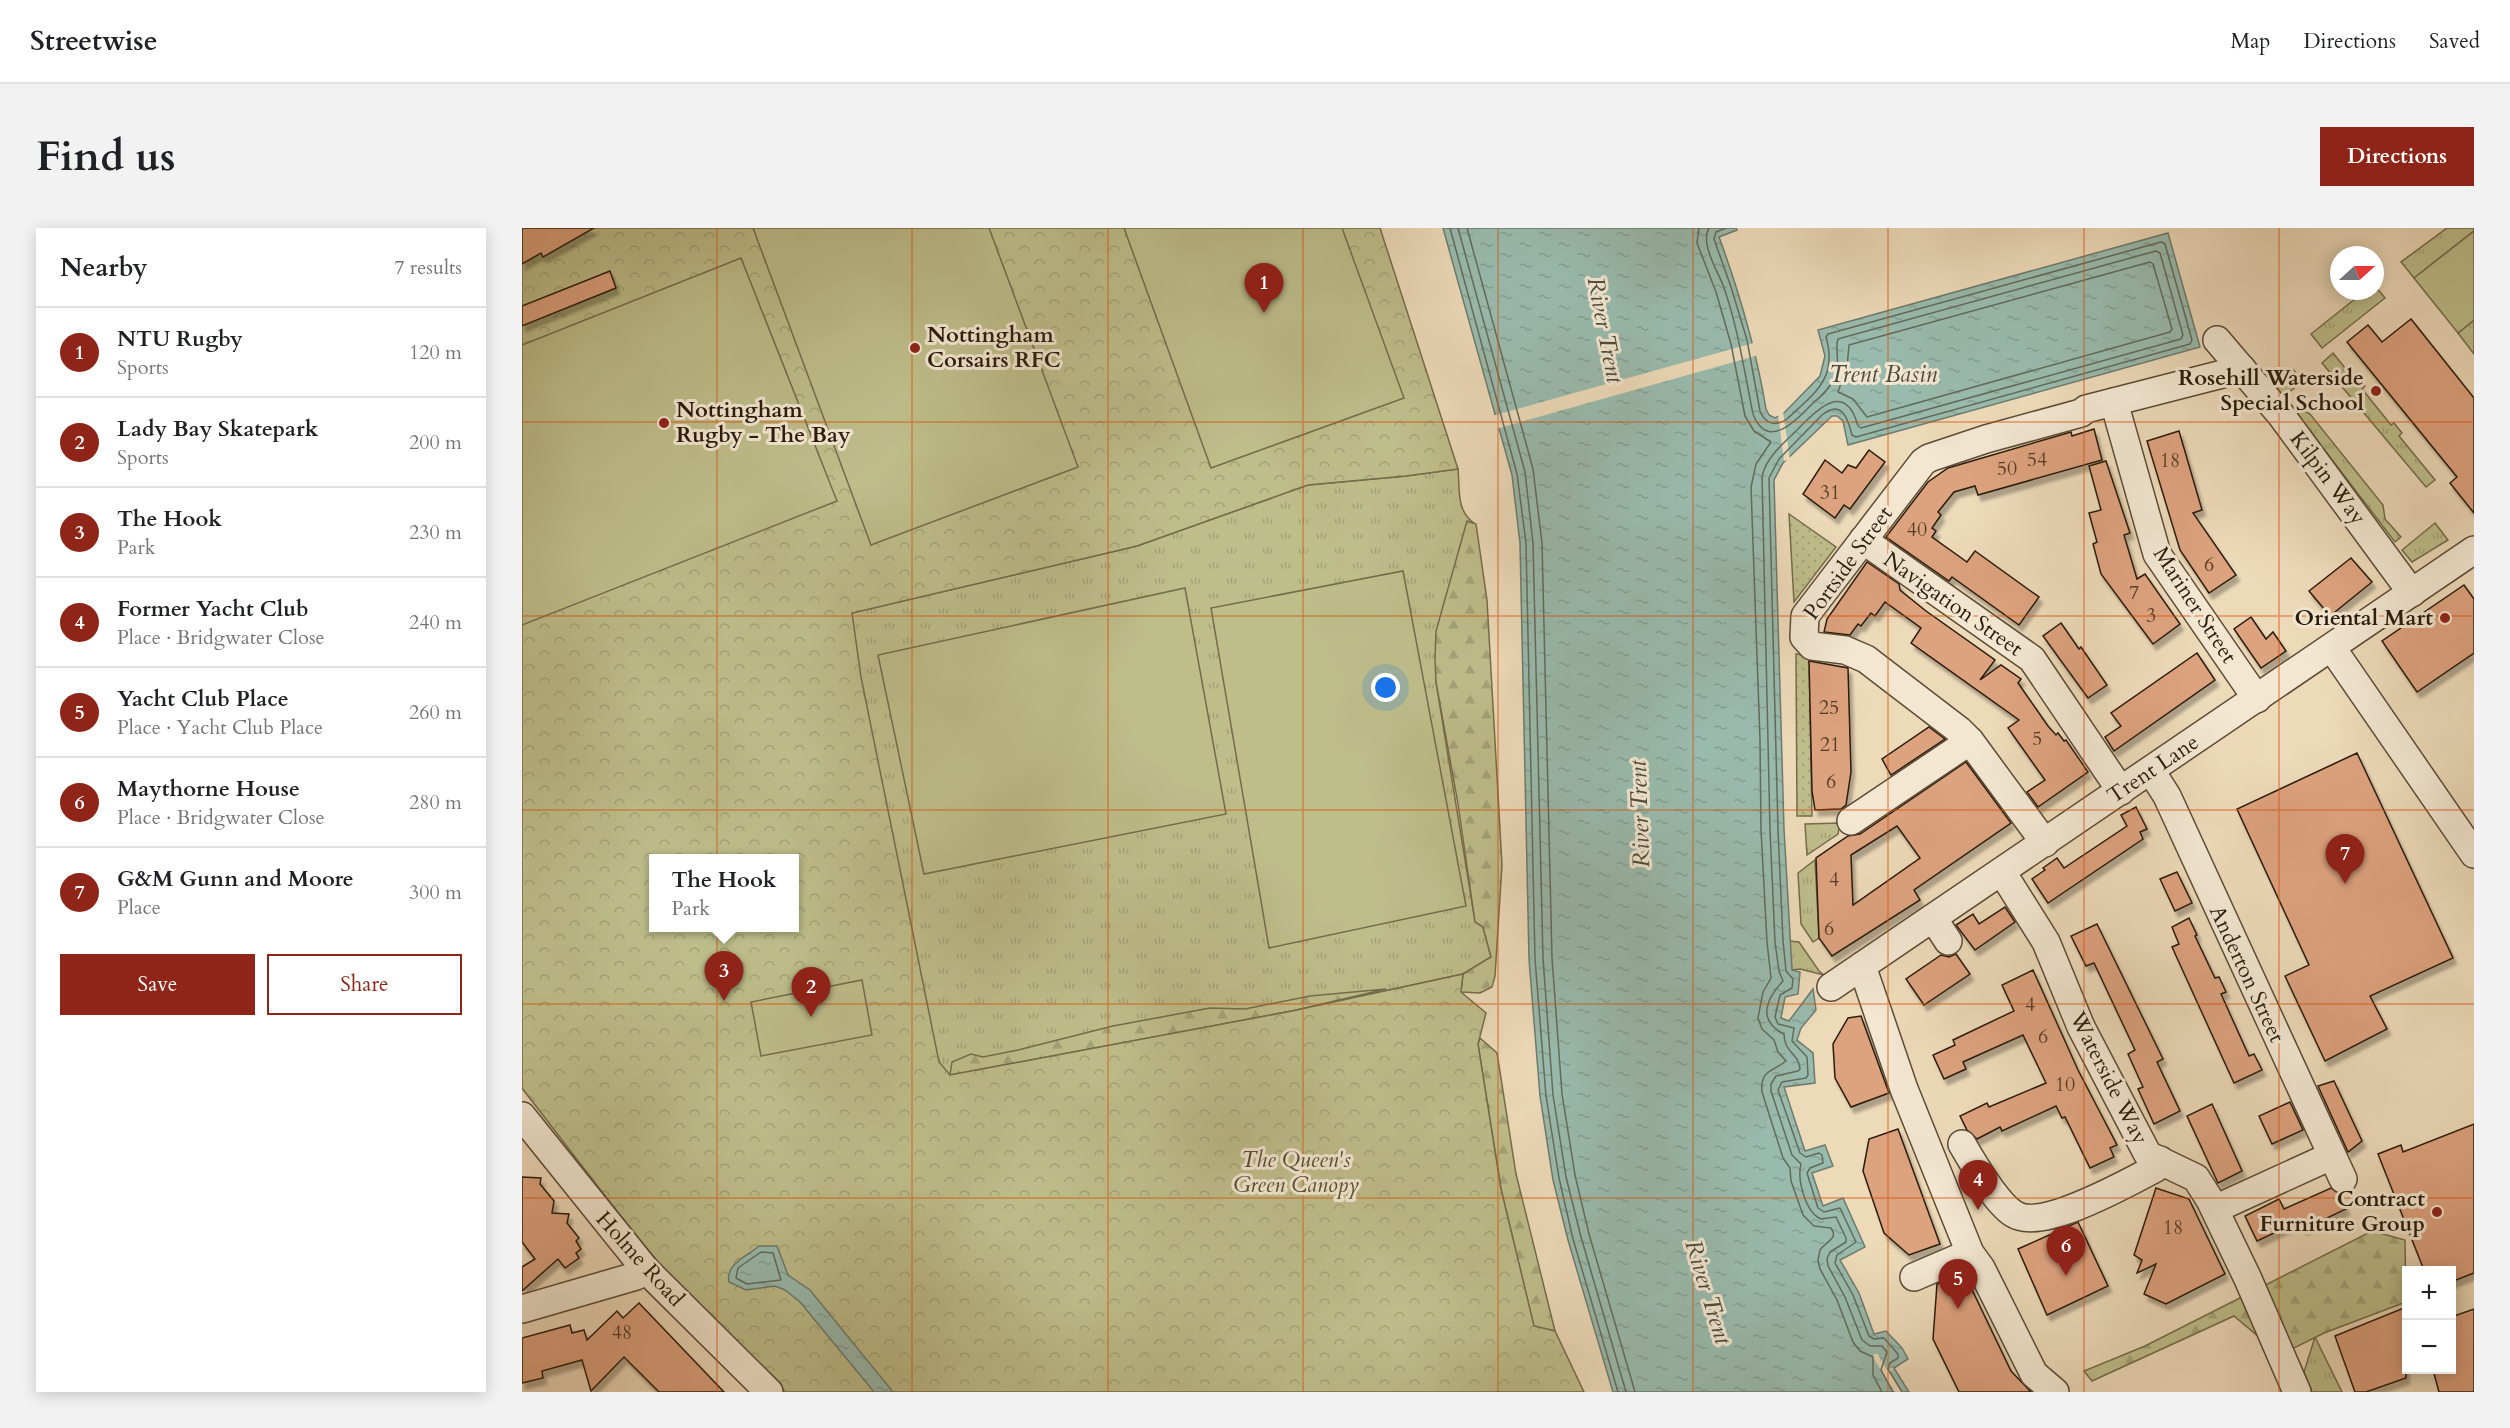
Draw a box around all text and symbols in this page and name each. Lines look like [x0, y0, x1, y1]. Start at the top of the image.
text: Streetwise [30, 22, 158, 60]
text: Map [2230, 27, 2270, 56]
text: Directions [2303, 27, 2396, 56]
text: Saved [2429, 27, 2480, 56]
button: Directions [2320, 127, 2474, 186]
text: Find us [36, 128, 176, 185]
north arrow [2330, 246, 2384, 300]
text: Nearby [60, 250, 148, 285]
text: 7 results [394, 254, 462, 281]
pin: 1 [1244, 264, 1284, 313]
water label: River Trent [1579, 274, 1632, 387]
place label: Nottingham Corsairs RFC [927, 320, 1061, 375]
text: NTU Rugby [117, 324, 243, 354]
text: 1 [74, 339, 85, 366]
text: 120 m [409, 339, 462, 366]
marker: Nottingham Corsairs RFC [908, 341, 922, 355]
text: Sports [117, 354, 169, 381]
water label: Trent Basin [1829, 358, 1937, 391]
place label: Rosehill Waterside Special School [2178, 363, 2365, 418]
marker: Rosehill Waterside Special School [2369, 384, 2383, 398]
place label: Nottingham Rugby - The Bay [676, 395, 851, 450]
text: Lady Bay Skatepark [117, 414, 319, 444]
marker: Nottingham Rugby - The Bay [657, 416, 671, 430]
street label: Kilpin Way [2283, 425, 2373, 531]
text: 2 [74, 429, 85, 456]
text: 200 m [409, 429, 462, 456]
text: Sports [117, 444, 169, 471]
house number: 54 [2027, 446, 2047, 473]
house number: 18 [2160, 447, 2180, 474]
house number: 50 [1997, 455, 2017, 482]
house number: 31 [1820, 479, 1840, 506]
street label: Portside Street [1796, 500, 1900, 626]
text: The Hook [117, 504, 222, 534]
house number: 40 [1907, 516, 1927, 543]
text: 3 [74, 519, 85, 546]
text: 230 m [409, 519, 462, 546]
text: Park [117, 534, 155, 561]
street label: Mariner Street [2146, 541, 2244, 669]
street label: Navigation Street [1877, 545, 2029, 663]
house number: 6 [2204, 551, 2214, 578]
house number: 7 [2129, 579, 2139, 606]
text: Former Yacht Club [117, 594, 309, 624]
house number: 3 [2146, 602, 2156, 629]
place label: Oriental Mart [2295, 603, 2433, 633]
text: 4 [74, 609, 85, 636]
text: 240 m [409, 609, 462, 636]
marker: Oriental Mart [2438, 611, 2452, 625]
text: Place · Bridgwater Close [117, 624, 325, 651]
your location [1371, 673, 1400, 702]
text: Yacht Club Place [117, 684, 289, 714]
house number: 25 [1819, 694, 1839, 721]
text: 5 [74, 699, 85, 726]
text: 260 m [409, 699, 462, 726]
text: Place · Yacht Club Place [117, 714, 323, 741]
house number: 5 [2032, 725, 2042, 752]
street label: Trent Lane [2101, 727, 2205, 811]
house number: 21 [1820, 731, 1840, 758]
water label: River Trent [1622, 758, 1658, 868]
house number: 6 [1826, 768, 1836, 795]
text: Maythorne House [117, 774, 300, 804]
text: 6 [74, 789, 85, 816]
text: 280 m [409, 789, 462, 816]
text: Place · Bridgwater Close [117, 804, 325, 831]
pin: 7 [2326, 834, 2364, 884]
popup [649, 854, 799, 932]
text: G&M Gunn and Moore [117, 864, 354, 894]
text: The Hook [672, 865, 776, 895]
house number: 4 [1829, 866, 1839, 893]
text: 7 [74, 879, 85, 906]
text: 300 m [409, 879, 462, 906]
text: Place [117, 894, 161, 921]
text: Park [672, 895, 710, 922]
street label: Anderton Street [2202, 901, 2292, 1047]
house number: 6 [1824, 915, 1834, 942]
pin: 3 [704, 952, 744, 1001]
button: Save [60, 954, 255, 1015]
button: Share [267, 954, 462, 1015]
pin: 2 [792, 968, 830, 1017]
house number: 4 [2025, 991, 2035, 1018]
street label: Waterside Way [2062, 1006, 2156, 1150]
house number: 6 [2038, 1023, 2048, 1050]
house number: 10 [2055, 1071, 2075, 1098]
park label: The Queen's Green Canopy [1233, 1145, 1359, 1200]
pin: 4 [1958, 1160, 1998, 1210]
place label: Contract Furniture Group [2259, 1184, 2425, 1239]
street label: Holme Road [589, 1205, 691, 1313]
marker: Contract Furniture Group [2430, 1205, 2444, 1219]
house number: 18 [2163, 1214, 2183, 1241]
pin: 6 [2046, 1226, 2086, 1276]
water label: River Trent [1676, 1236, 1740, 1349]
pin: 5 [1938, 1260, 1978, 1309]
map controls [2402, 1266, 2456, 1374]
button: + [2402, 1266, 2456, 1320]
house number: 48 [612, 1319, 632, 1346]
button: − [2402, 1320, 2456, 1374]

